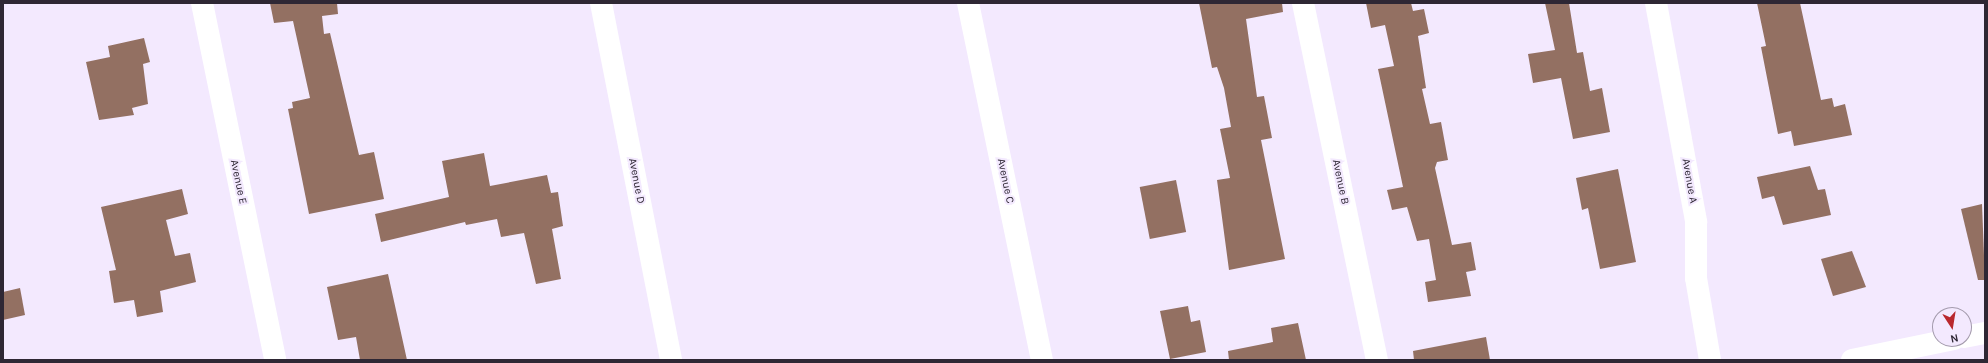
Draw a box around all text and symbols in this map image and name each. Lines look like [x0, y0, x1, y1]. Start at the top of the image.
street label: Avenue D [625, 157, 647, 205]
street label: Avenue C [994, 157, 1016, 205]
street label: Avenue B [1329, 158, 1351, 206]
street label: Avenue A [1679, 158, 1699, 204]
street label: Avenue E [227, 159, 249, 205]
north arrow [1932, 307, 1972, 347]
text: N [1949, 331, 1960, 345]

